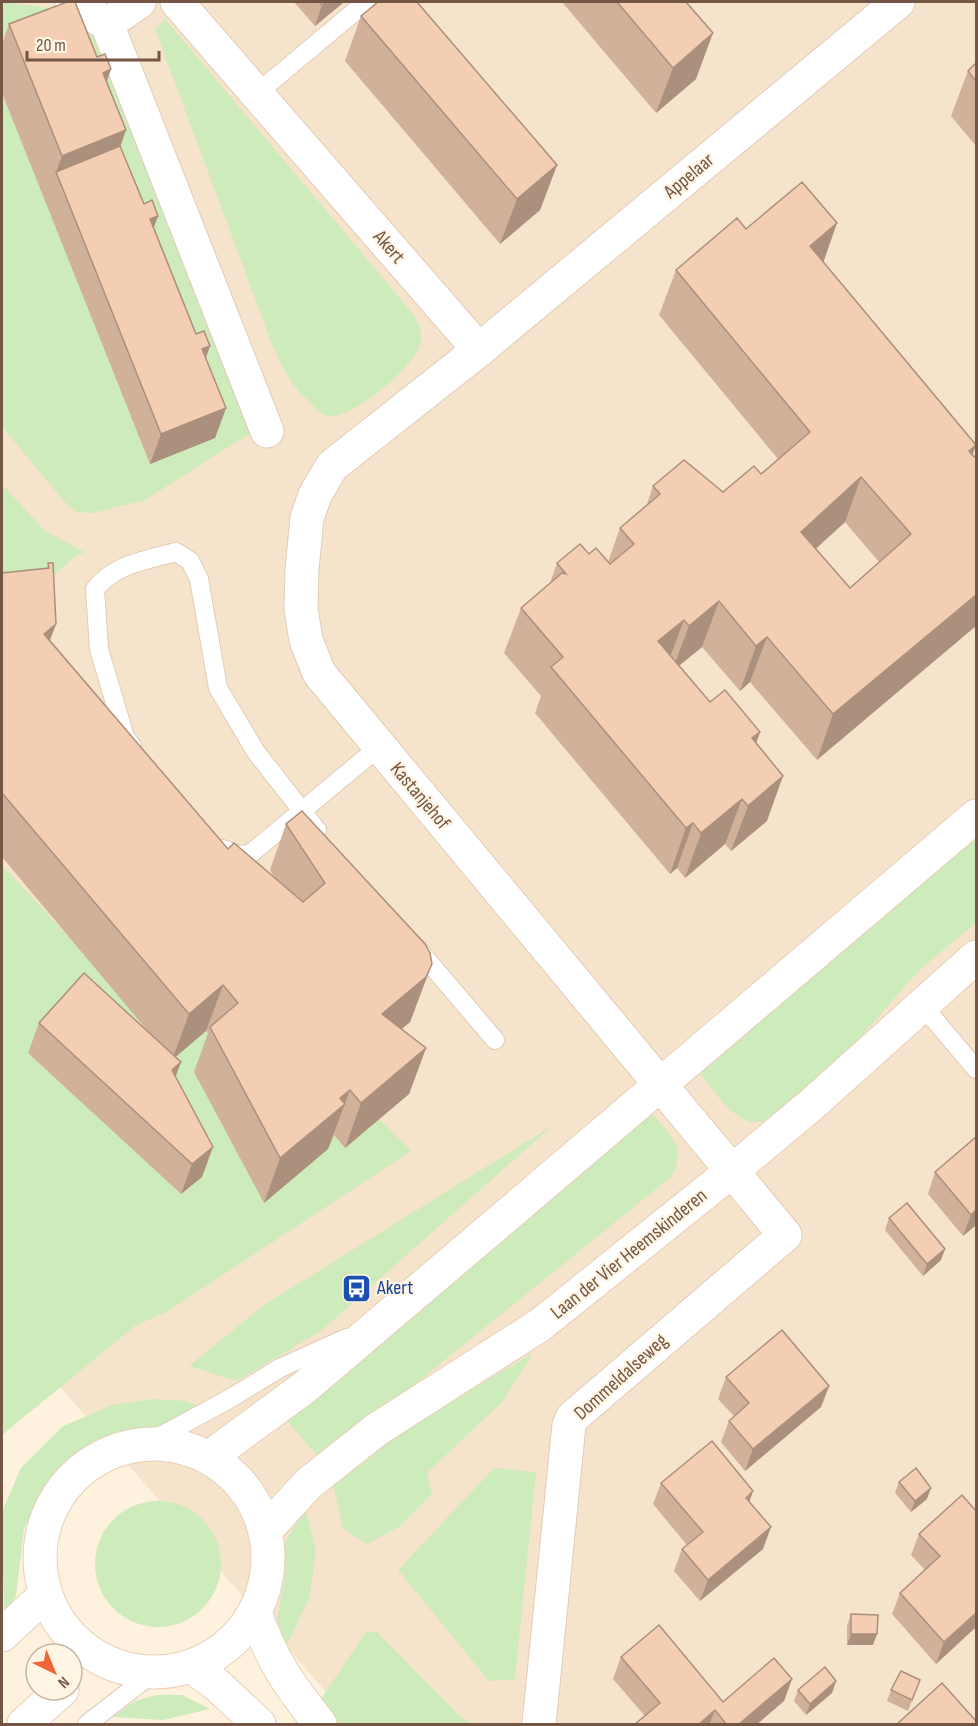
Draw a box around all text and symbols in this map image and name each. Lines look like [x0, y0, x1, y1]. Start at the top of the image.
scale bar [27, 24, 159, 62]
text: 20 m [36, 35, 66, 56]
street label: Appelaar [658, 148, 719, 205]
street label: Akert [367, 225, 410, 269]
street label: Kastanjehof [385, 758, 455, 835]
street label: Laan der Vier Heemskinderen [546, 1184, 712, 1324]
bus stop icon: Akert [340, 1272, 372, 1304]
place label: Akert [376, 1276, 413, 1300]
street label: Dommeldalseweg [569, 1329, 673, 1425]
north arrow [24, 1642, 84, 1702]
text: N [54, 1672, 73, 1692]

